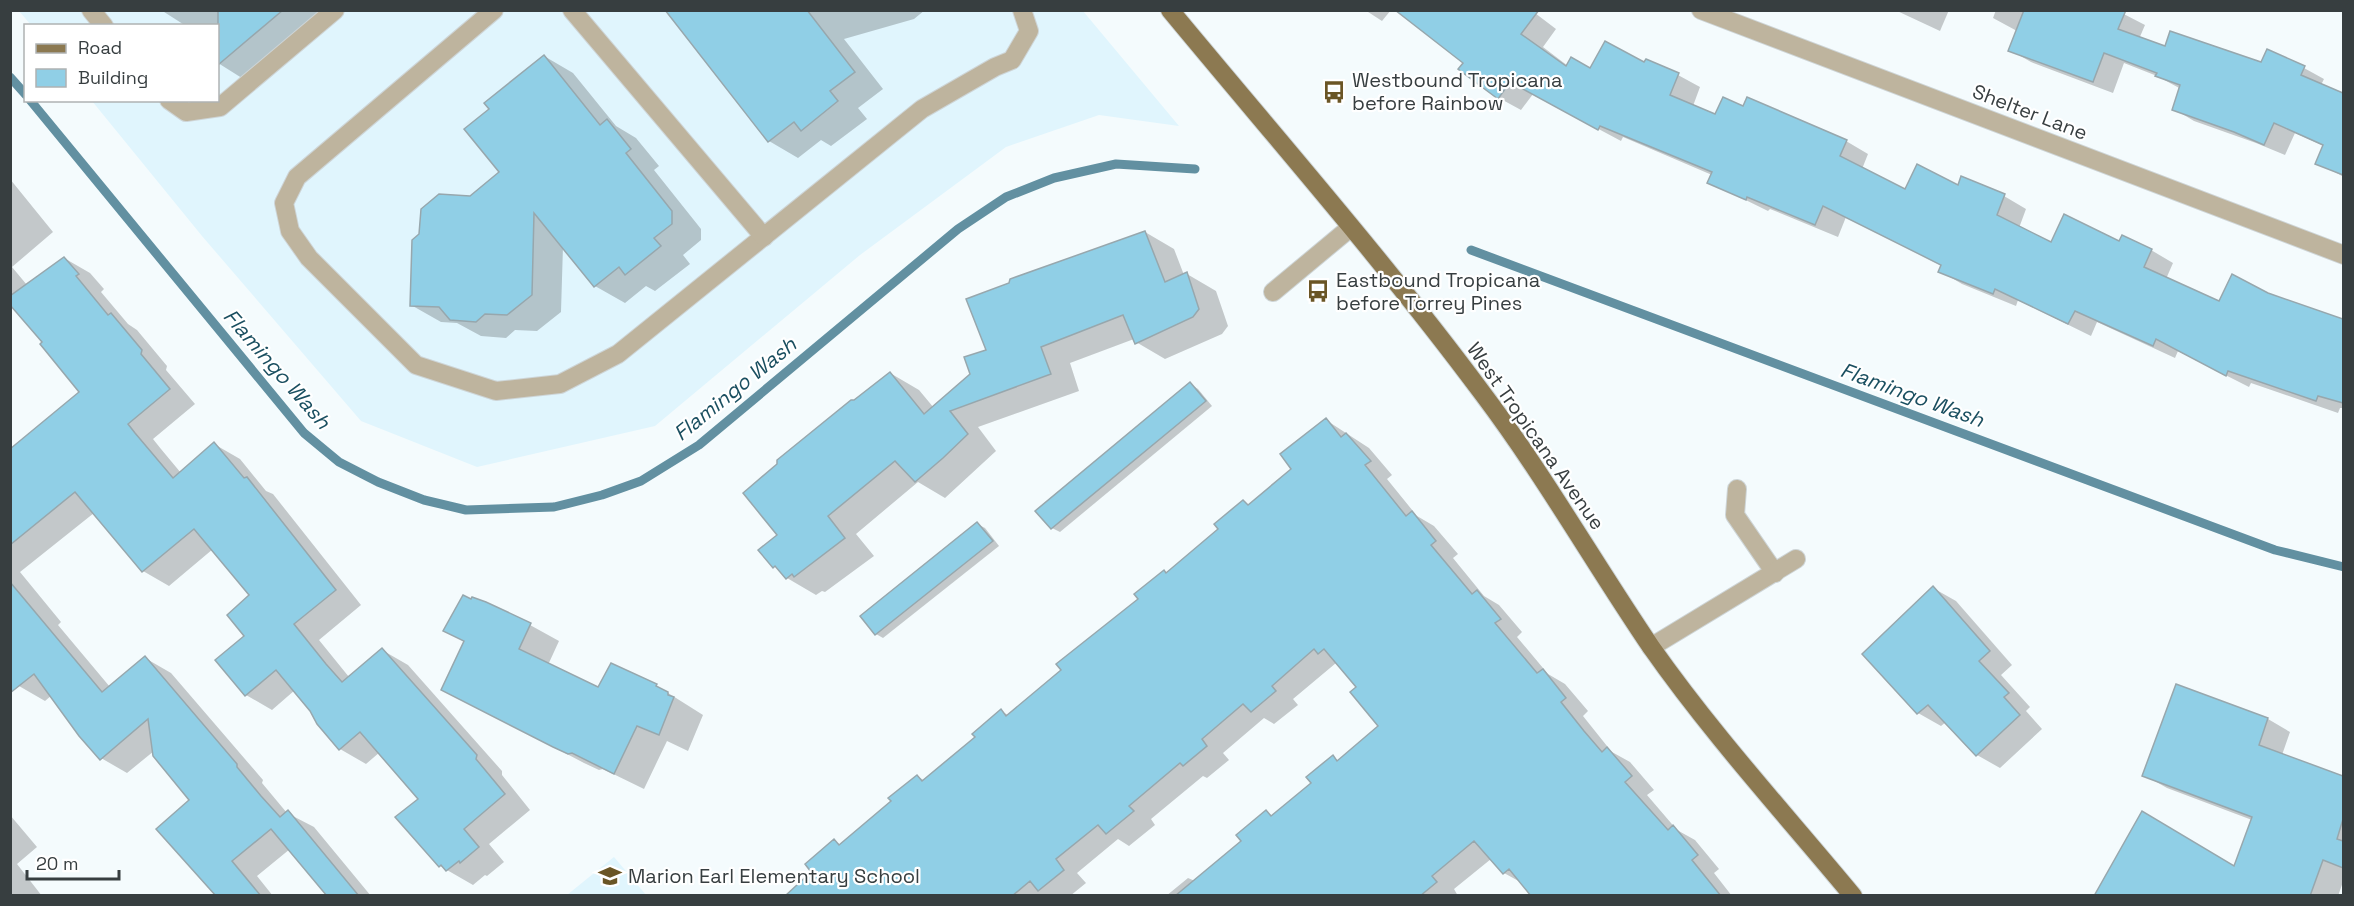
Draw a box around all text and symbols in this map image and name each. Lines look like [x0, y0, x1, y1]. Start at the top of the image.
legend [24, 24, 219, 102]
text: Road [78, 36, 122, 59]
text: Building [78, 66, 148, 89]
place label: Westbound Tropicana before Rainbow [1352, 67, 1563, 116]
street label: Shelter Lane [1969, 78, 2091, 146]
bus stop icon: Westbound Tropicana before Rainbow [1321, 79, 1347, 105]
place label: Eastbound Tropicana before Torrey Pines [1336, 267, 1540, 316]
bus stop icon: Eastbound Tropicana before Torrey Pines [1305, 278, 1331, 304]
water label: Flamingo Wash [218, 303, 338, 435]
water label: Flamingo Wash [668, 330, 803, 446]
street label: West Tropicana Avenue [1461, 337, 1611, 535]
water label: Flamingo Wash [1837, 356, 1989, 433]
scale bar [27, 843, 118, 881]
text: 20 m [36, 852, 79, 875]
school or university icon: Marion Earl Elementary School [597, 863, 623, 889]
place label: Marion Earl Elementary School [628, 863, 920, 889]

